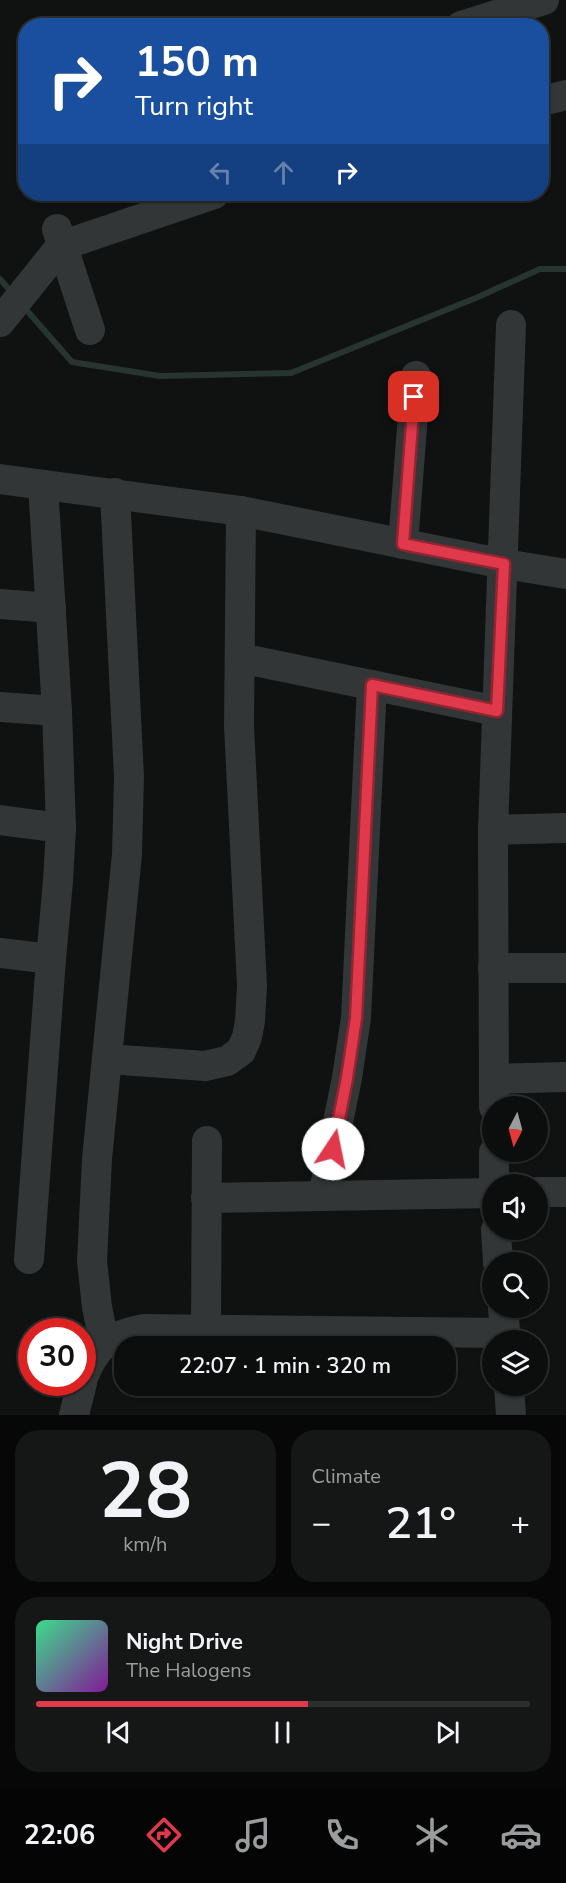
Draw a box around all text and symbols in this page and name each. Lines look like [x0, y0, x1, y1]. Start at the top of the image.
text: 150 m [135, 34, 259, 91]
icon: right [36, 42, 114, 120]
text: Turn right [135, 88, 253, 125]
icon: left [204, 156, 237, 189]
icon: ahead [267, 156, 300, 189]
icon: right [330, 156, 363, 189]
pin [388, 371, 439, 422]
icon: arrive [397, 380, 430, 413]
north arrow [482, 1096, 548, 1162]
map controls [482, 1096, 548, 1396]
position arrow [301, 1117, 365, 1181]
button: sound [482, 1174, 548, 1240]
button: search [482, 1252, 548, 1318]
speed limit sign: 30 [18, 1318, 96, 1396]
button: layers [482, 1330, 548, 1396]
text: 22:07 · 1 min · 320 m [179, 1351, 391, 1381]
text: 28 [98, 1438, 192, 1545]
text: Climate [312, 1463, 381, 1490]
text: 21° [385, 1493, 456, 1554]
text: − [312, 1501, 331, 1546]
text: + [510, 1501, 530, 1546]
text: km/h [123, 1531, 167, 1558]
text: Night Drive [126, 1627, 243, 1657]
text: The Halogens [126, 1657, 251, 1684]
icon: previous [102, 1716, 135, 1749]
icon: pause [266, 1716, 299, 1749]
icon: next [431, 1716, 464, 1749]
icon: directions [143, 1814, 185, 1856]
icon: music [232, 1814, 274, 1856]
icon: phone [321, 1814, 363, 1856]
icon: climate [411, 1814, 453, 1856]
icon: car [500, 1814, 542, 1856]
text: 22:06 [24, 1817, 95, 1854]

